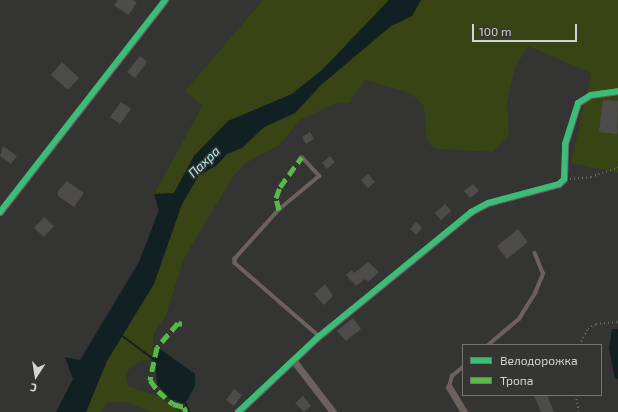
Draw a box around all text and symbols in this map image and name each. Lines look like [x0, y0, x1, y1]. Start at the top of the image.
scale bar [474, 16, 579, 42]
text: 100 m [479, 24, 511, 38]
water label: Пахра [185, 143, 223, 181]
legend [462, 344, 602, 396]
text: Велодорожка [500, 353, 578, 367]
north arrow [16, 356, 56, 396]
text: Тропа [500, 373, 533, 387]
text: С [29, 381, 38, 395]

